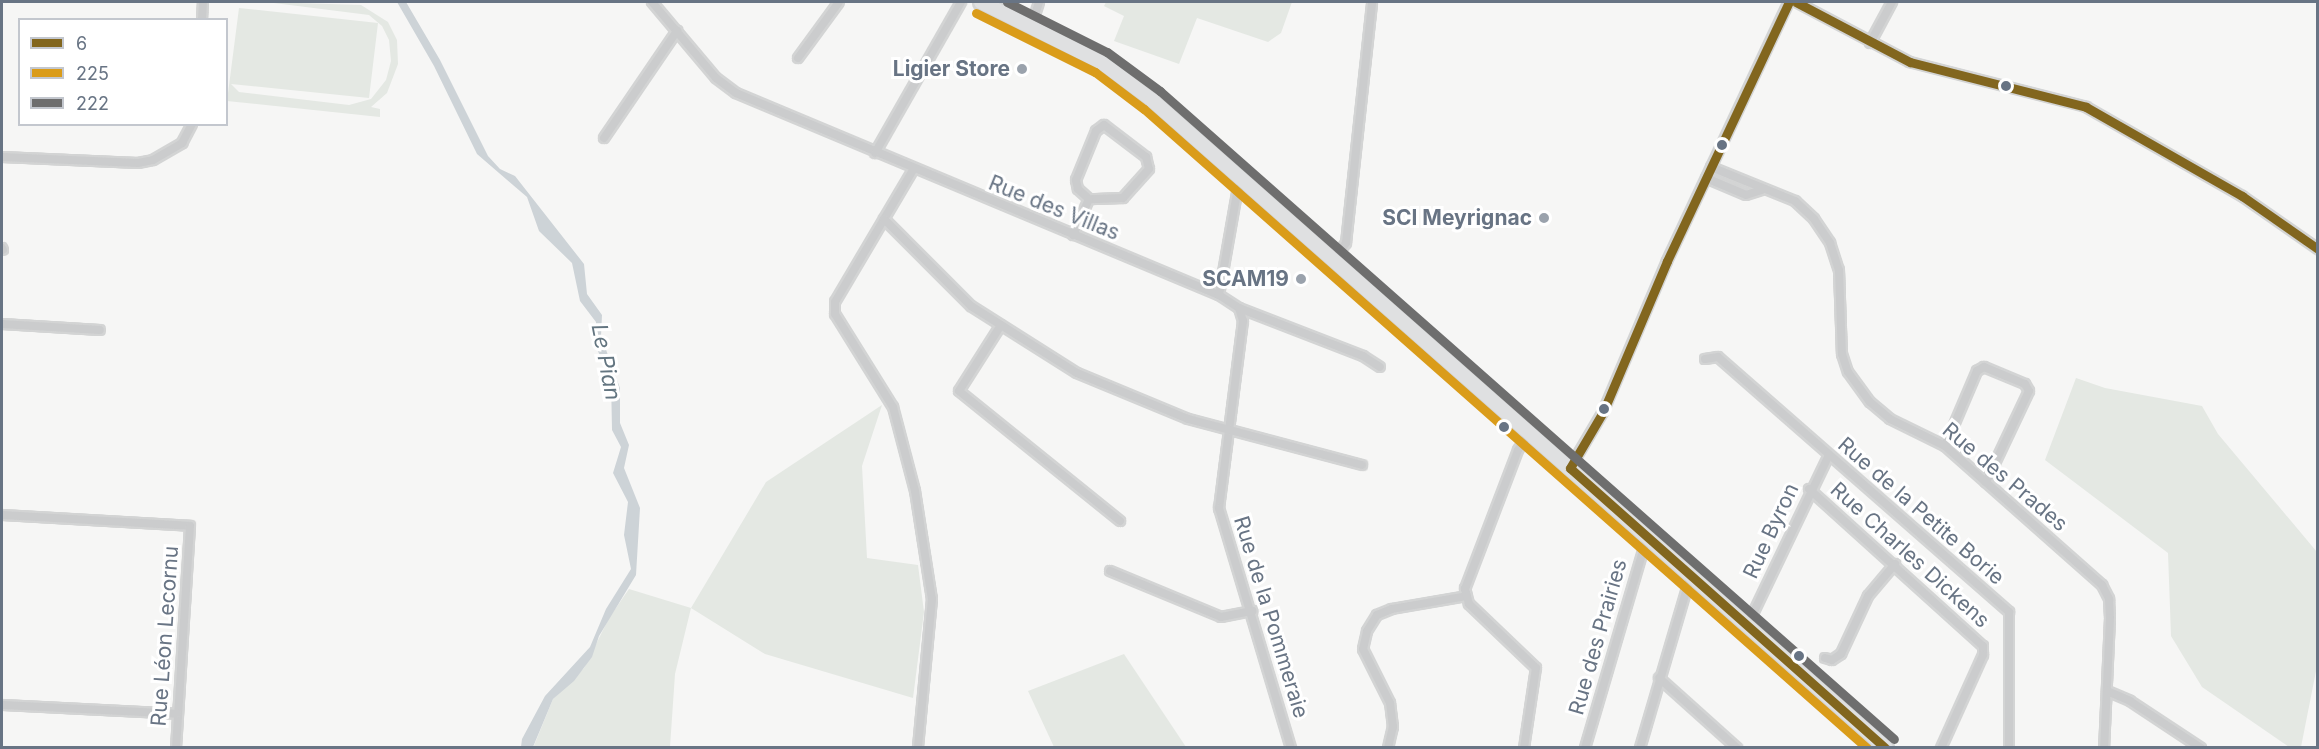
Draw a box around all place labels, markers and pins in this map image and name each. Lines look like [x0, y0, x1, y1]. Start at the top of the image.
place label: Ligier Store [893, 56, 1010, 82]
marker: Ligier Store [1015, 62, 1029, 76]
unlabelled marker [2000, 80, 2012, 92]
unlabelled marker [1716, 139, 1728, 151]
place label: SCI Meyrignac [1382, 205, 1532, 231]
marker: SCI Meyrignac [1537, 211, 1551, 225]
place label: SCAM19 [1202, 266, 1289, 292]
marker: SCAM19 [1294, 272, 1308, 286]
unlabelled marker [1598, 403, 1610, 415]
unlabelled marker [1498, 421, 1510, 433]
unlabelled marker [1793, 650, 1805, 662]

